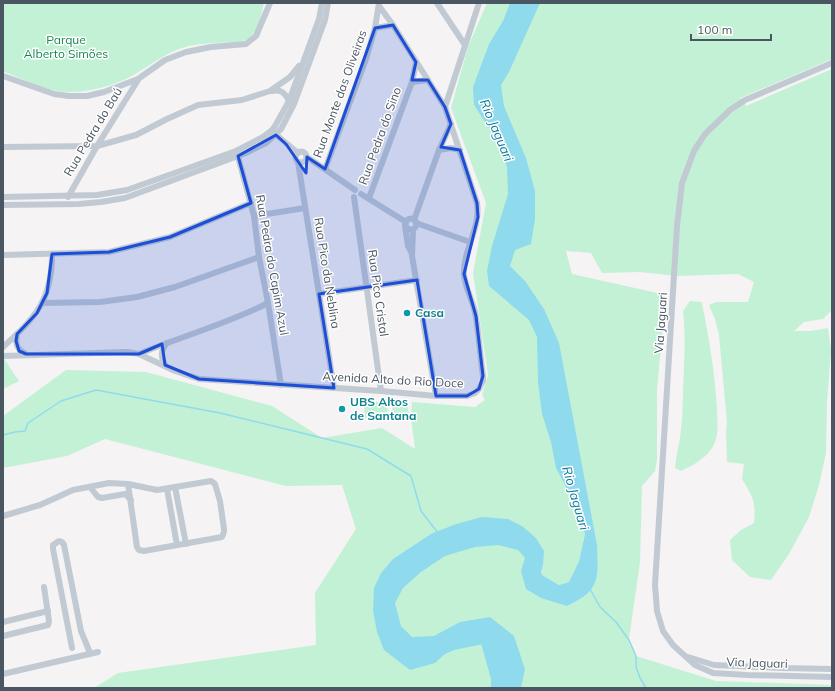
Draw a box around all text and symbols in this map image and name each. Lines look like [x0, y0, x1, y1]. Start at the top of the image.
scale bar [691, 16, 771, 42]
text: 100 m [697, 22, 732, 37]
street label: Rua Monte das Oliveiras [309, 28, 370, 160]
park label: Parque Alberto Simões [24, 32, 108, 61]
street label: Rua Pedra do Baú [60, 85, 125, 179]
street label: Rua Pedra do Sino [355, 85, 404, 187]
water label: Rio Jaguari [477, 97, 518, 164]
street label: Rua Pedra do Capim Azul [253, 193, 292, 336]
street label: Rua Pico da Neblina [311, 216, 344, 330]
street label: Rua Pico Cristal [365, 249, 392, 337]
street label: Via Jaguari [651, 292, 670, 354]
place label: Casa [415, 305, 444, 320]
marker: Casa [402, 308, 412, 318]
street label: Avenida Alto do Rio Doce [322, 368, 464, 391]
place label: UBS Altos de Santana [350, 394, 416, 423]
marker: UBS Altos de Santana [337, 404, 347, 414]
water label: Rio Jaguari [559, 464, 593, 533]
street label: Via Jaguari [726, 654, 788, 671]

